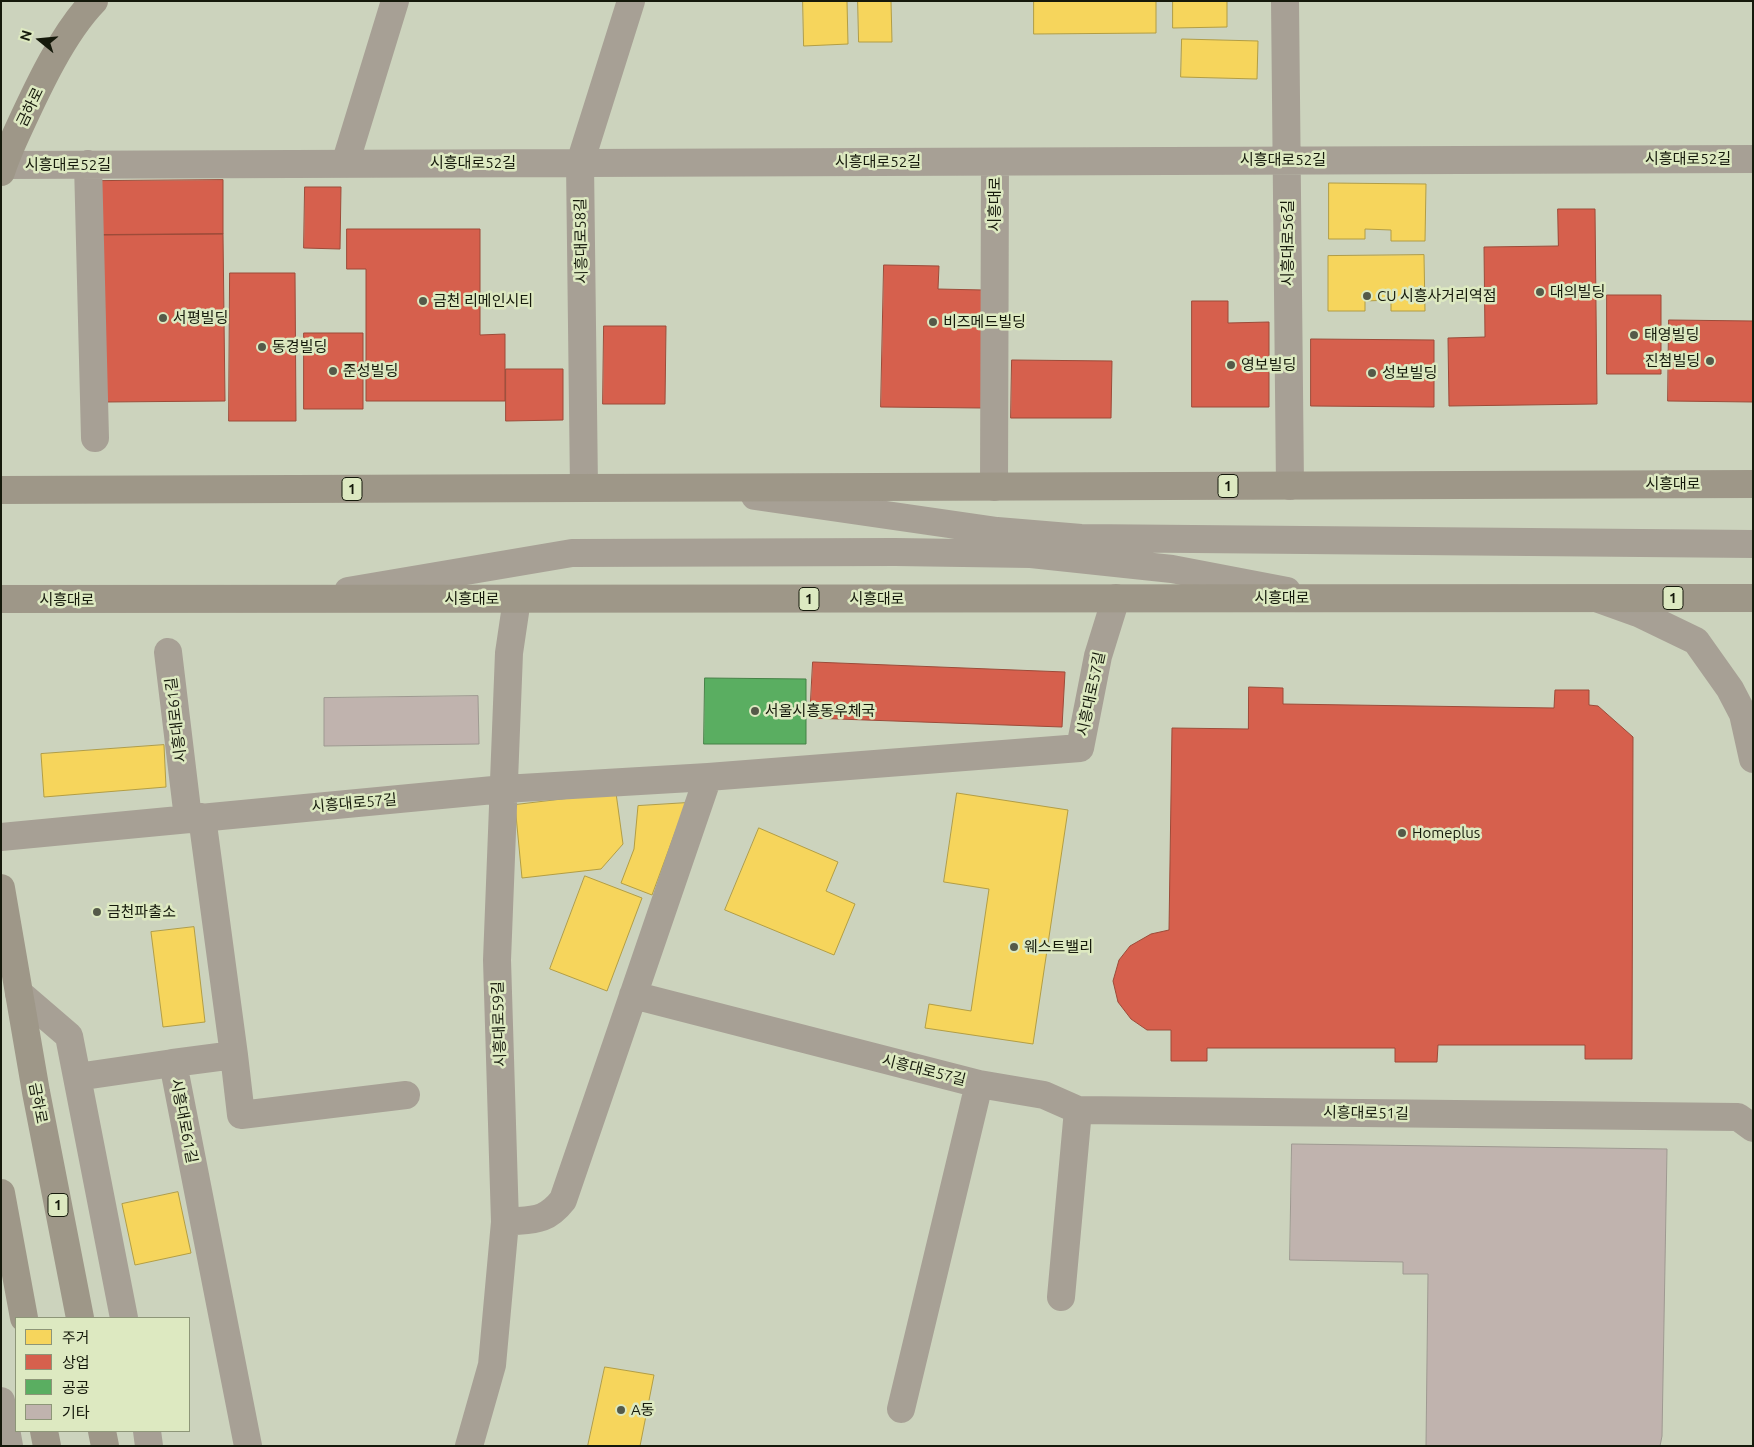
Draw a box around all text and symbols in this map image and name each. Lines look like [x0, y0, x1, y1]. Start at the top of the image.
north arrow [15, 15, 65, 65]
text: N [16, 28, 35, 43]
street label: 금하로 [13, 84, 47, 130]
street label: 시흥대로52길 [1645, 150, 1731, 168]
street label: 시흥대로52길 [1240, 151, 1326, 169]
street label: 시흥대로52길 [835, 153, 921, 171]
street label: 시흥대로52길 [430, 154, 516, 172]
street label: 시흥대로52길 [25, 156, 111, 174]
street label: 시흥대로 [986, 176, 1004, 232]
street label: 시흥대로58길 [571, 198, 591, 284]
street label: 시흥대로56길 [1279, 200, 1297, 286]
place label: 대의빌딩 [1550, 283, 1605, 301]
marker: 대의빌딩 [1534, 286, 1546, 298]
place label: CU 시흥사거리역점 [1377, 287, 1496, 305]
marker: CU 시흥사거리역점 [1361, 290, 1373, 302]
place label: 금천 리메인시티 [433, 292, 533, 310]
marker: 금천 리메인시티 [417, 295, 429, 307]
place label: 서평빌딩 [173, 309, 228, 327]
marker: 서평빌딩 [157, 312, 169, 324]
place label: 비즈메드빌딩 [943, 313, 1026, 331]
marker: 비즈메드빌딩 [927, 316, 939, 328]
place label: 태영빌딩 [1644, 326, 1699, 344]
marker: 태영빌딩 [1628, 329, 1640, 341]
place label: 동경빌딩 [272, 338, 327, 356]
marker: 동경빌딩 [256, 341, 268, 353]
place label: 진첨빌딩 [1645, 352, 1700, 370]
marker: 진첨빌딩 [1704, 355, 1716, 367]
place label: 영보빌딩 [1241, 356, 1296, 374]
marker: 영보빌딩 [1225, 359, 1237, 371]
place label: 준성빌딩 [343, 362, 398, 380]
place label: 성보빌딩 [1382, 364, 1437, 382]
marker: 준성빌딩 [327, 365, 339, 377]
marker: 성보빌딩 [1366, 367, 1378, 379]
road number: 1 [1218, 474, 1238, 498]
street label: 시흥대로 [1645, 475, 1701, 493]
road number: 1 [342, 478, 362, 500]
road number: 1 [1663, 586, 1683, 610]
road number: 1 [799, 588, 819, 610]
street label: 시흥대로 [1254, 589, 1310, 607]
street label: 시흥대로 [444, 590, 500, 608]
street label: 시흥대로 [849, 590, 905, 608]
street label: 시흥대로 [39, 591, 95, 609]
street label: 시흥대로57길 [1073, 650, 1109, 738]
street label: 시흥대로61길 [162, 676, 190, 764]
place label: 서울시흥동우체국 [765, 702, 875, 720]
marker: 서울시흥동우체국 [749, 705, 761, 717]
street label: 시흥대로57길 [310, 790, 398, 816]
place label: Homeplus [1412, 824, 1480, 842]
marker: Homeplus [1396, 827, 1408, 839]
place label: 금천파출소 [107, 903, 176, 921]
marker: 금천파출소 [91, 906, 103, 918]
place label: 웨스트밸리 [1024, 938, 1093, 956]
marker: 웨스트밸리 [1008, 941, 1020, 953]
street label: 시흥대로59길 [489, 981, 509, 1067]
street label: 시흥대로57길 [880, 1051, 968, 1089]
street label: 시흥대로61길 [167, 1077, 201, 1165]
street label: 금하로 [25, 1081, 51, 1125]
street label: 시흥대로51길 [1323, 1103, 1409, 1123]
road number: 1 [48, 1194, 68, 1216]
legend [15, 1317, 190, 1432]
text: 주거 [62, 1329, 90, 1346]
text: 상업 [62, 1354, 90, 1371]
text: 공공 [62, 1379, 90, 1396]
place label: A동 [631, 1401, 655, 1419]
text: 기타 [62, 1404, 90, 1421]
marker: A동 [615, 1404, 627, 1416]

